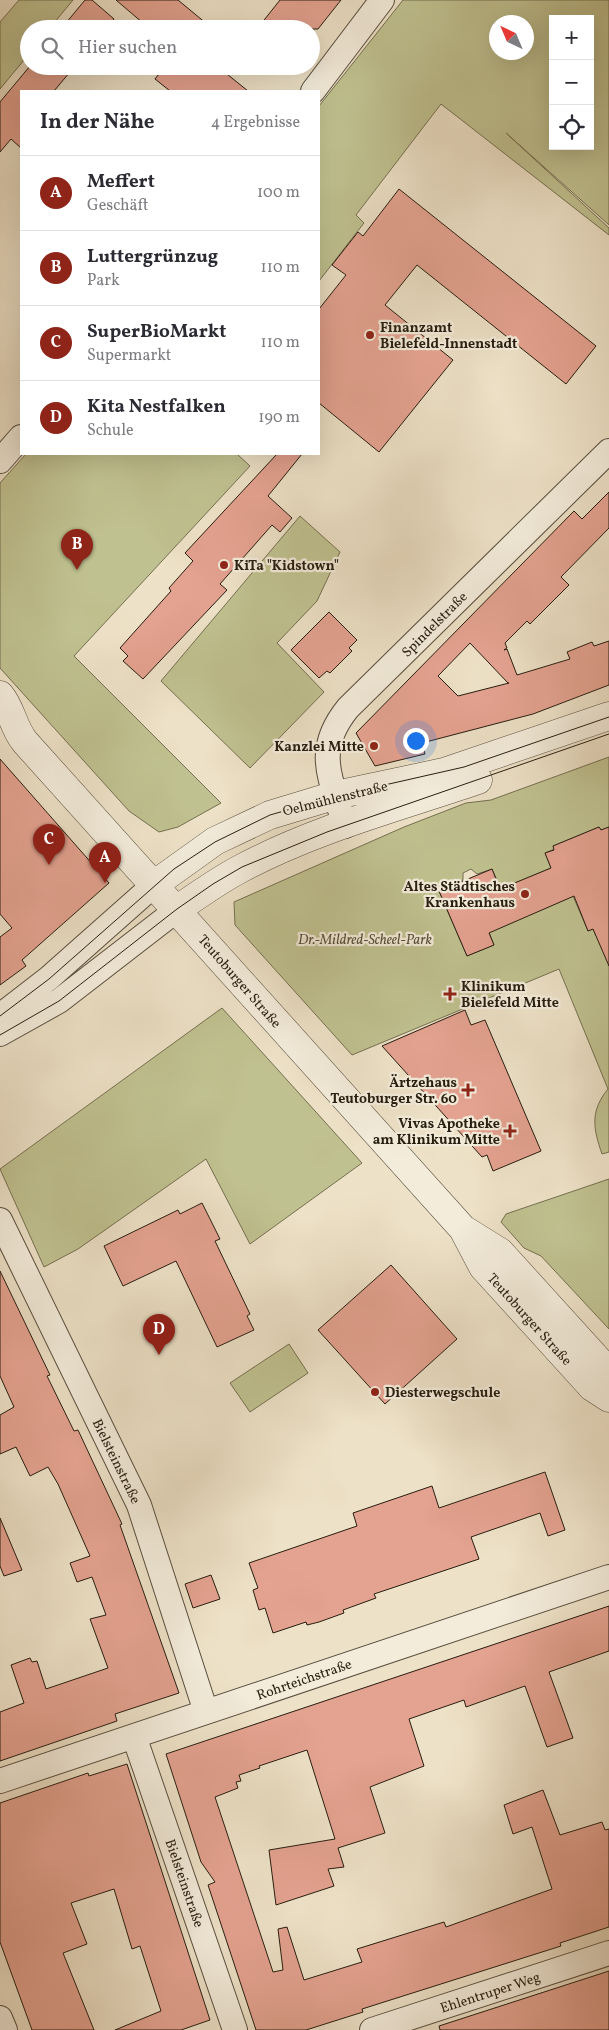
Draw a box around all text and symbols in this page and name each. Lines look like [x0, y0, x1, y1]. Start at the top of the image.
north arrow [489, 15, 534, 60]
map controls [549, 15, 594, 150]
button: + [549, 15, 594, 60]
search box [20, 20, 320, 75]
icon: search [38, 34, 66, 62]
text: Hier suchen [78, 35, 177, 61]
button: − [549, 60, 594, 105]
button: locate [549, 105, 594, 150]
text: In der Nähe [40, 108, 155, 137]
text: 4 Ergebnisse [211, 112, 300, 134]
text: Meffert [87, 169, 155, 195]
text: A [50, 182, 62, 204]
text: 100 m [257, 182, 300, 204]
text: Geschäft [87, 195, 148, 217]
text: Luttergrünzug [87, 244, 218, 270]
text: B [51, 257, 61, 279]
text: 110 m [261, 257, 300, 279]
text: Park [87, 270, 120, 292]
text: SuperBioMarkt [87, 319, 226, 345]
place label: Finanzamt Bielefeld-Innenstadt [380, 319, 517, 354]
marker: Finanzamt Bielefeld-Innenstadt [364, 329, 376, 341]
text: C [51, 332, 61, 354]
text: 110 m [261, 332, 300, 354]
text: Supermarkt [87, 345, 171, 367]
text: Kita Nestfalken [87, 394, 226, 420]
text: D [50, 407, 62, 429]
text: 190 m [258, 407, 300, 429]
text: Schule [87, 420, 134, 442]
pin: B [61, 529, 93, 570]
place label: KiTa "Kidstown" [234, 557, 339, 576]
marker: KiTa "Kidstown" [218, 559, 230, 571]
street label: Spindelstraße [398, 588, 472, 662]
your location [403, 728, 429, 754]
place label: Kanzlei Mitte [274, 738, 364, 757]
marker: Kanzlei Mitte [368, 740, 380, 752]
street label: Oelmühlenstraße [281, 777, 390, 822]
pin: C [33, 824, 65, 865]
pin: A [89, 842, 121, 883]
place label: Altes Städtisches Krankenhaus [404, 878, 515, 913]
marker: Altes Städtisches Krankenhaus [519, 888, 531, 900]
street label: Teutoburger Straße [193, 931, 285, 1033]
park label: Dr.-Mildred-Scheel-Park [298, 931, 432, 950]
place label: Klinikum Bielefeld Mitte [461, 978, 559, 1013]
marker: Klinikum Bielefeld Mitte [443, 987, 457, 1001]
place label: Ärtzehaus Teutoburger Str. 60 [330, 1074, 457, 1109]
marker: Ärtzehaus Teutoburger Str. 60 [461, 1083, 475, 1097]
place label: Vivas Apotheke am Klinikum Mitte [373, 1115, 500, 1150]
marker: Vivas Apotheke am Klinikum Mitte [504, 1125, 516, 1137]
street label: Teutoburger Straße [482, 1270, 576, 1371]
pin: D [143, 1314, 175, 1355]
place label: Diesterwegschule [385, 1384, 500, 1403]
marker: Diesterwegschule [369, 1386, 381, 1398]
street label: Bielsteinstraße [87, 1416, 145, 1508]
street label: Rohrteichstraße [254, 1655, 355, 1706]
street label: Bielsteinstraße [160, 1837, 208, 1931]
street label: Ehlentruper Weg [438, 1968, 543, 2019]

